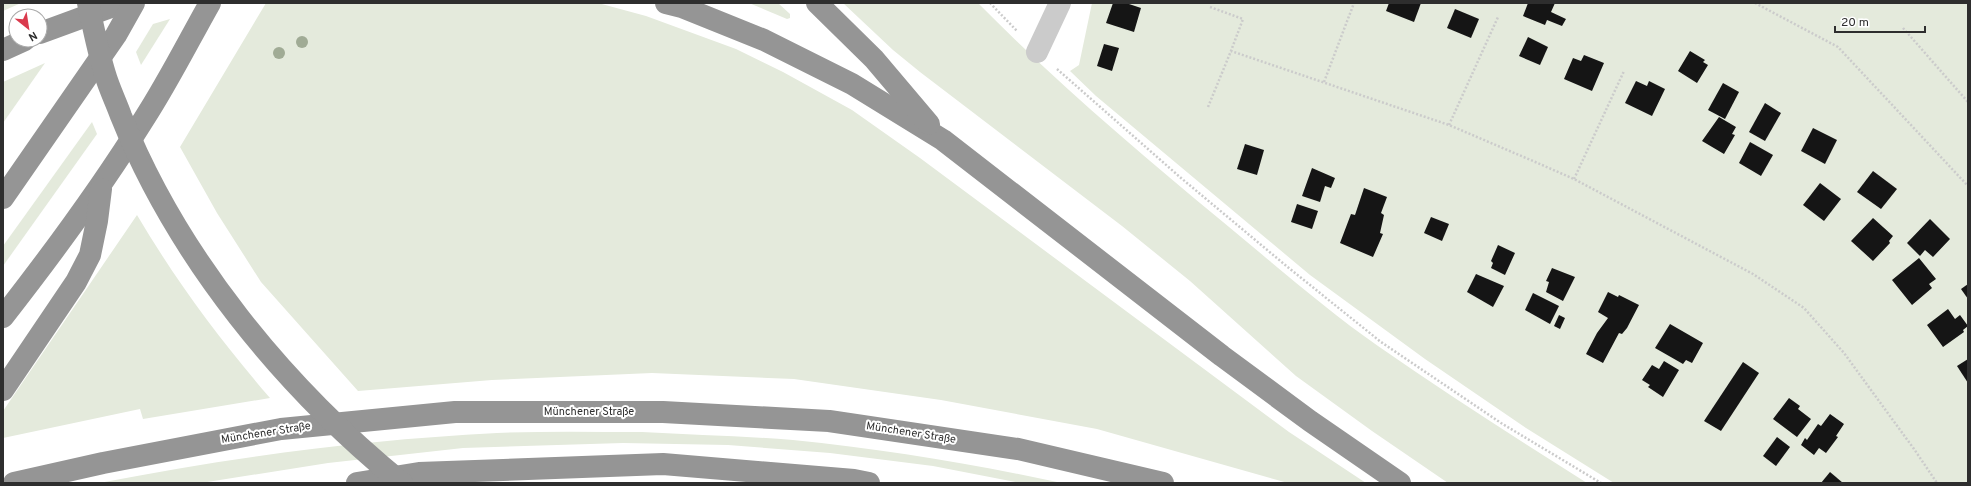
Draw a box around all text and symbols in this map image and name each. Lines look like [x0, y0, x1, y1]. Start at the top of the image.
north arrow [8, 8, 48, 48]
scale bar [1835, 8, 1925, 34]
text: 20 m [1841, 15, 1869, 31]
text: N [26, 28, 39, 44]
street label: Münchener Straße [544, 405, 634, 419]
street label: Münchener Straße [220, 419, 312, 447]
street label: Münchener Straße [865, 419, 957, 447]

